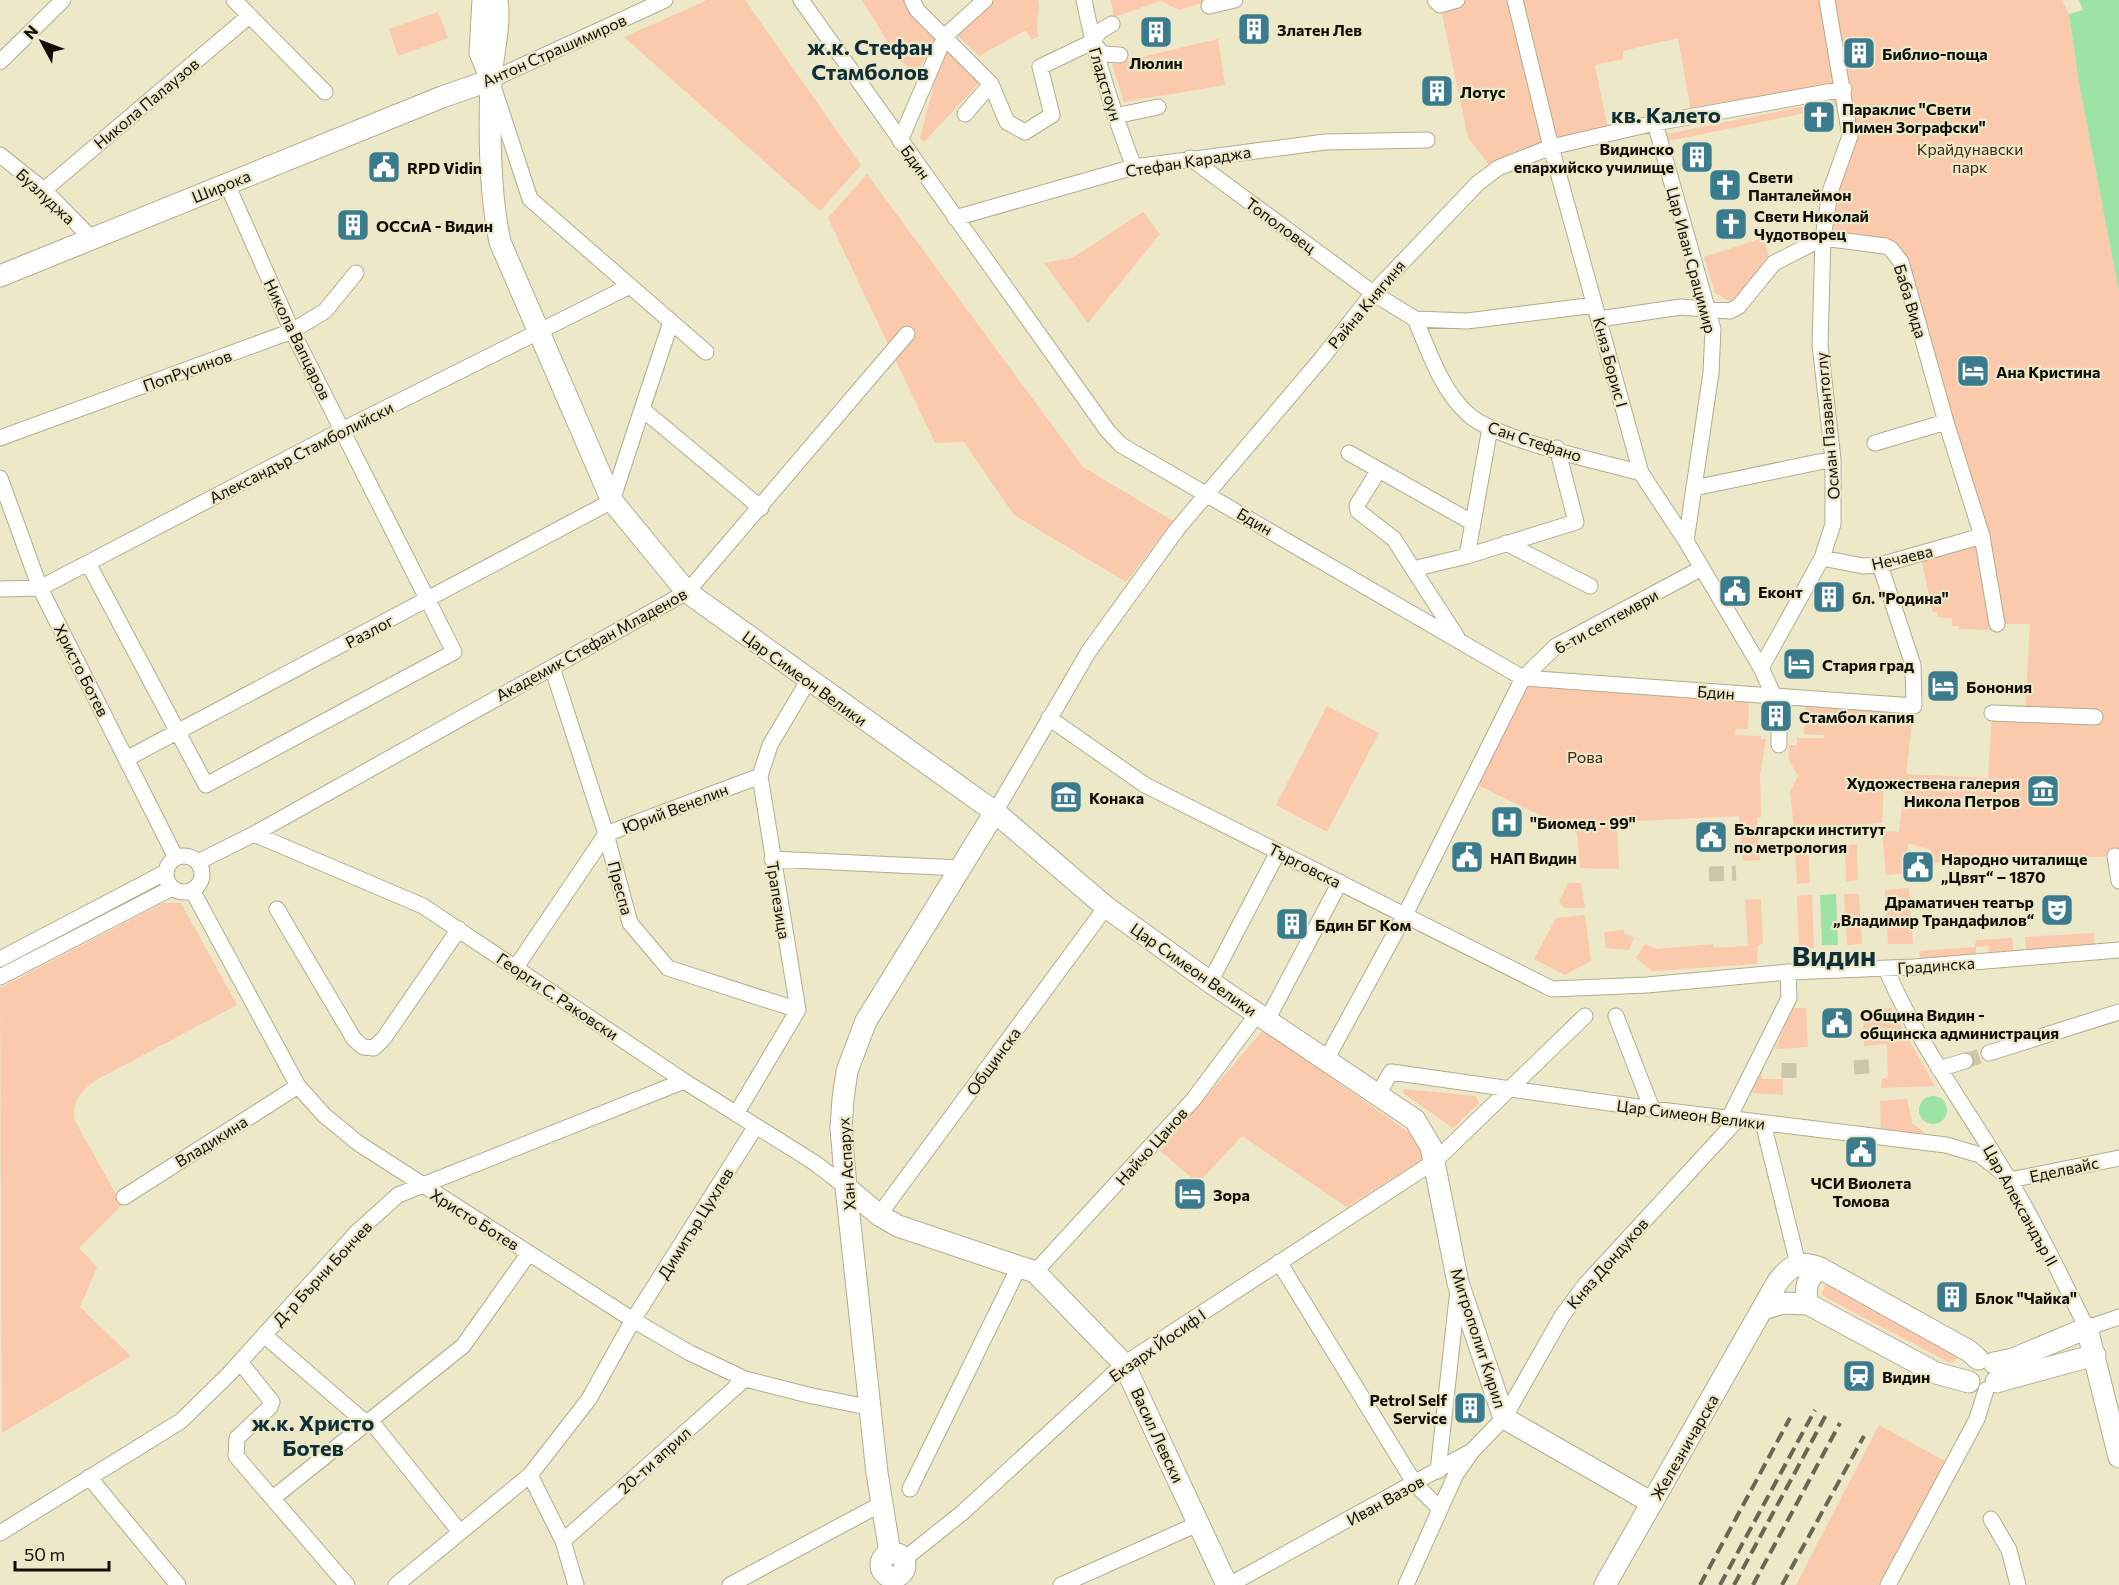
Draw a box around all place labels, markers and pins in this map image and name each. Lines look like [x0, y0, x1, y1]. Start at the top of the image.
building icon: Златен Лев [1236, 11, 1272, 47]
building icon: Люлин [1138, 14, 1174, 50]
place label: Златен Лев [1277, 20, 1362, 39]
building icon: Библио-поща [1841, 35, 1877, 71]
place label: Библио-поща [1882, 44, 1988, 63]
place label: Люлин [1129, 53, 1183, 72]
building icon: Лотус [1419, 73, 1455, 109]
place label: Лотус [1460, 82, 1506, 101]
church icon: Параклис "Свети Пимен Зографски" [1801, 99, 1837, 135]
place label: Параклис "Свети Пимен Зографски" [1842, 99, 1986, 136]
place label: Видинско епархийско училище [1514, 139, 1674, 176]
building icon: Видинско епархийско училище [1679, 139, 1715, 175]
public building icon: RPD Vidin [366, 149, 402, 185]
place label: RPD Vidin [407, 158, 482, 177]
church icon: Свети Панталеймон [1707, 167, 1743, 203]
place label: Свети Панталеймон [1748, 167, 1851, 204]
church icon: Свети Николай Чудотворец [1713, 206, 1749, 242]
place label: Свети Николай Чудотворец [1754, 206, 1869, 243]
building icon: ОССиА - Видин [335, 207, 371, 243]
place label: ОССиА - Видин [376, 216, 493, 235]
hotel icon: Ана Кристина [1955, 353, 1991, 389]
place label: Ана Кристина [1996, 362, 2100, 381]
public building icon: Еконт [1717, 573, 1753, 609]
building icon: бл. "Родина" [1811, 579, 1847, 615]
place label: Еконт [1758, 582, 1803, 601]
place label: бл. "Родина" [1852, 588, 1949, 607]
hotel icon: Стария град [1781, 646, 1817, 682]
place label: Стария град [1822, 655, 1914, 674]
hotel icon: Бонония [1925, 668, 1961, 704]
place label: Бонония [1966, 677, 2032, 696]
building icon: Стамбол капия [1758, 698, 1794, 734]
place label: Стамбол капия [1799, 707, 1914, 726]
place label: Художествена галерия Никола Петров [1847, 773, 2020, 810]
museum icon: Художествена галерия Никола Петров [2025, 773, 2061, 809]
museum icon: Конака [1048, 779, 1084, 815]
place label: Конака [1089, 788, 1144, 807]
hospital icon: "Биомед - 99" [1489, 804, 1525, 840]
place label: "Биомед - 99" [1530, 813, 1636, 832]
public building icon: Български институт по метрология [1693, 819, 1729, 855]
place label: Български институт по метрология [1734, 819, 1886, 856]
public building icon: НАП Видин [1449, 839, 1485, 875]
place label: НАП Видин [1490, 848, 1577, 867]
public building icon: Народно читалище „Цвят“ – 1870 [1900, 849, 1936, 885]
place label: Народно читалище „Цвят“ – 1870 [1941, 849, 2087, 886]
place label: Драматичен театър „Владимир Трандафилов“ [1833, 892, 2035, 929]
theatre icon: Драматичен театър „Владимир Трандафилов“ [2039, 892, 2075, 928]
building icon: Бдин БГ Ком [1274, 906, 1310, 942]
place label: Бдин БГ Ком [1315, 915, 1412, 934]
public building icon: Община Видин - общинска администрация [1819, 1005, 1855, 1041]
place label: Община Видин - общинска администрация [1860, 1005, 2059, 1042]
public building icon: ЧСИ Виолета Томова [1843, 1134, 1879, 1170]
place label: ЧСИ Виолета Томова [1811, 1173, 1911, 1210]
hotel icon: Зора [1172, 1176, 1208, 1212]
place label: Зора [1213, 1185, 1250, 1204]
building icon: Блок "Чайка" [1934, 1279, 1970, 1315]
place label: Блок "Чайка" [1975, 1288, 2077, 1307]
station icon: Видин [1841, 1358, 1877, 1394]
place label: Видин [1882, 1367, 1930, 1386]
place label: Petrol Self Service [1369, 1390, 1447, 1427]
building icon: Petrol Self Service [1452, 1390, 1488, 1426]

